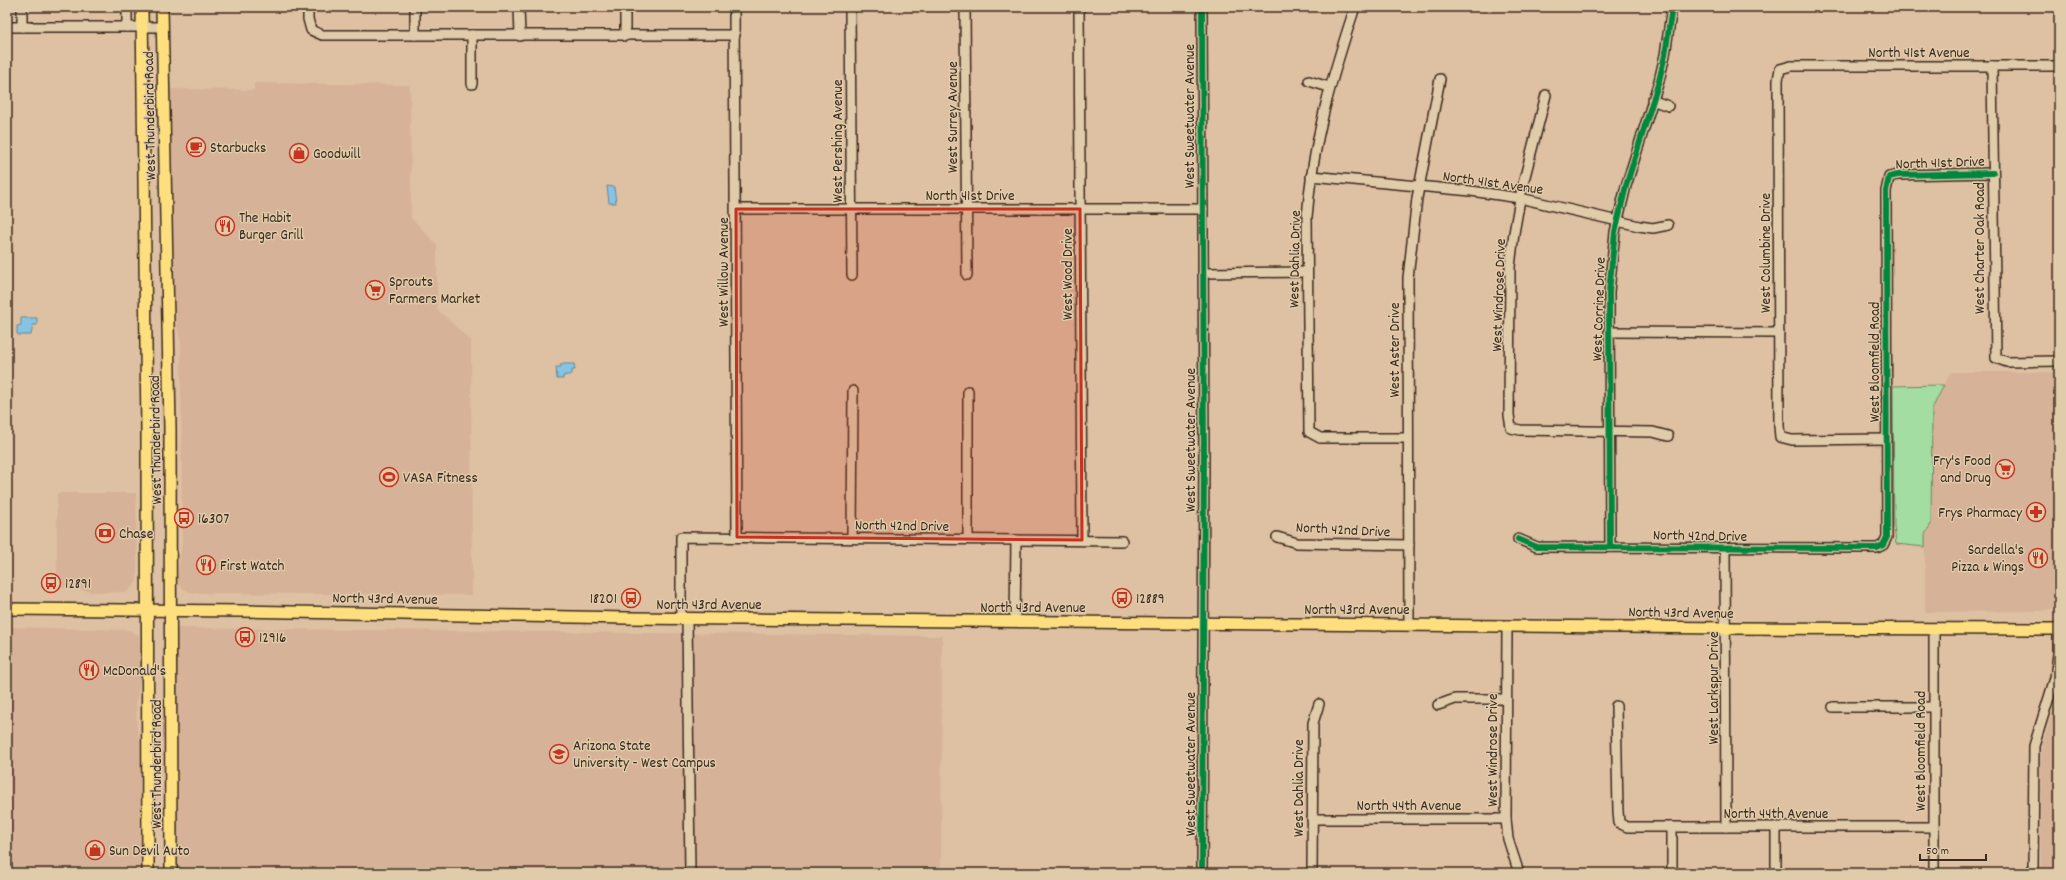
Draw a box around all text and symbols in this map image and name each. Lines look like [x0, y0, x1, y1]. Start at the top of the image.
street label: West Sweetwater Avenue [1180, 43, 1202, 188]
street label: North 41st Avenue [1868, 43, 1970, 65]
street label: West Thunderbird Road [139, 51, 163, 181]
street label: West Surrey Avenue [943, 61, 965, 173]
street label: West Pershing Avenue [828, 79, 850, 203]
cafe icon: Starbucks [185, 136, 207, 158]
place label: Starbucks [210, 138, 266, 160]
shop icon: Goodwill [288, 142, 310, 164]
place label: Goodwill [313, 144, 361, 166]
street label: North 41st Drive [1895, 151, 1985, 177]
street label: North 41st Avenue [1441, 166, 1545, 202]
street label: West Charter Oak Road [1970, 182, 1992, 314]
street label: North 41st Drive [925, 186, 1015, 208]
street label: West Columbine Drive [1756, 193, 1778, 313]
place label: The Habit Burger Grill [239, 208, 304, 247]
street label: West Dahlia Drive [1284, 210, 1308, 308]
restaurant icon: The Habit Burger Grill [214, 215, 236, 237]
street label: West Willow Avenue [714, 217, 736, 327]
street label: West Wood Drive [1058, 228, 1080, 320]
street label: West Windrose Drive [1487, 238, 1513, 352]
street label: West Corrine Drive [1587, 256, 1613, 362]
place label: Sprouts Farmers Market [389, 272, 481, 311]
supermarket icon: Sprouts Farmers Market [364, 279, 386, 301]
street label: West Aster Drive [1385, 302, 1407, 398]
street label: West Bloomfield Road [1865, 302, 1887, 422]
street label: West Sweetwater Avenue [1181, 367, 1203, 512]
street label: West Thunderbird Road [145, 375, 169, 505]
place label: Fry's Food and Drug [1933, 451, 1991, 490]
supermarket icon: Fry's Food and Drug [1994, 458, 2016, 480]
sports icon: VASA Fitness [378, 466, 400, 488]
place label: VASA Fitness [403, 468, 478, 490]
pharmacy icon: Frys Pharmacy [2025, 501, 2047, 523]
place label: Frys Pharmacy [1938, 503, 2023, 525]
bus stop icon: 16307 [173, 507, 195, 529]
place label: 16307 [198, 509, 229, 531]
street label: North 42nd Drive [854, 515, 950, 539]
street label: North 42nd Drive [1295, 518, 1391, 544]
bank icon: Chase [94, 522, 116, 544]
place label: Chase [119, 524, 154, 546]
street label: North 42nd Drive [1652, 525, 1748, 549]
place label: Sardella's Pizza & Wings [1951, 540, 2024, 579]
restaurant icon: Sardella's Pizza & Wings [2027, 547, 2049, 569]
restaurant icon: First Watch [195, 554, 217, 576]
place label: First Watch [220, 556, 284, 578]
bus stop icon: 12891 [40, 572, 62, 594]
place label: 12891 [65, 574, 91, 596]
bus stop icon: 18201 [620, 587, 642, 609]
bus stop icon: 12889 [1111, 587, 1133, 609]
street label: North 43rd Avenue [332, 588, 438, 612]
place label: 18201 [590, 589, 617, 611]
place label: 12889 [1136, 589, 1165, 611]
street label: North 43rd Avenue [656, 595, 762, 617]
street label: North 43rd Avenue [980, 598, 1086, 620]
street label: North 43rd Avenue [1304, 600, 1410, 622]
street label: North 43rd Avenue [1628, 602, 1734, 626]
bus stop icon: 12916 [234, 626, 256, 648]
place label: 12916 [259, 628, 286, 650]
street label: West Larkspur Drive [1704, 631, 1726, 744]
restaurant icon: McDonald's [78, 659, 100, 681]
place label: McDonald's [103, 661, 166, 683]
street label: West Sweetwater Avenue [1181, 691, 1203, 836]
street label: West Bloomfield Road [1911, 691, 1933, 811]
street label: West Windrose Drive [1483, 693, 1505, 807]
street label: West Thunderbird Road [147, 699, 169, 829]
place label: Arizona State University - West Campus [573, 736, 716, 775]
street label: West Dahlia Drive [1289, 739, 1311, 837]
school or university icon: Arizona State University - West Campus [548, 743, 570, 765]
street label: North 44th Avenue [1357, 796, 1462, 818]
street label: North 44th Avenue [1724, 804, 1829, 826]
scale bar [1920, 836, 1986, 862]
shop icon: Sun Devil Auto [84, 839, 106, 861]
place label: Sun Devil Auto [109, 841, 190, 863]
text: 50 m [1926, 843, 1949, 860]

